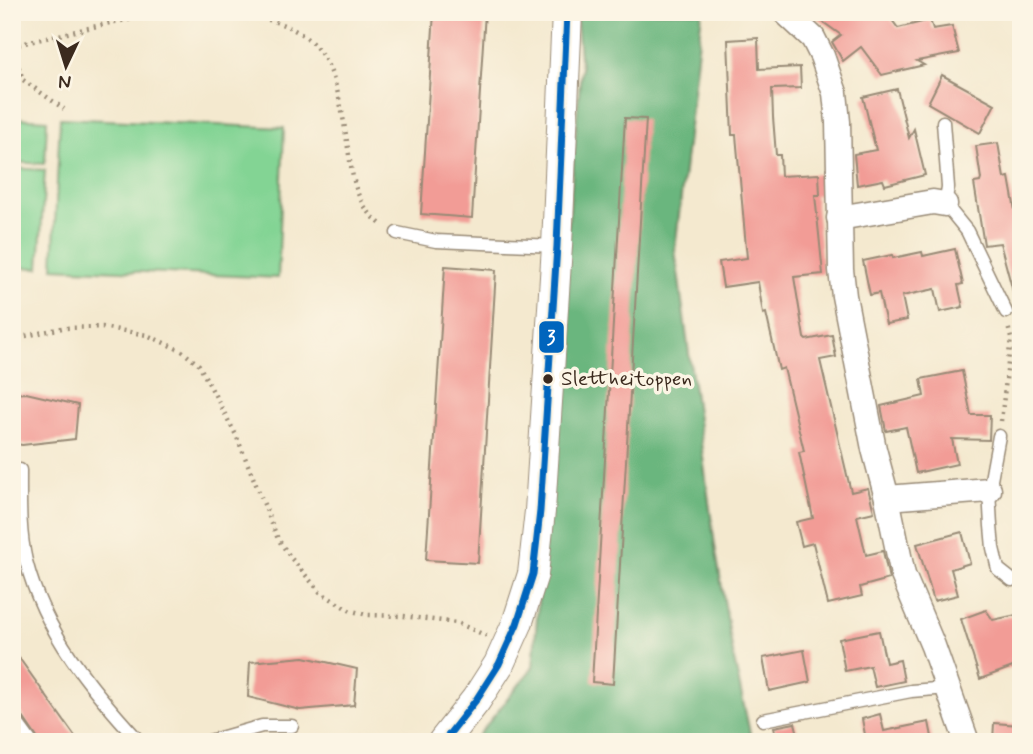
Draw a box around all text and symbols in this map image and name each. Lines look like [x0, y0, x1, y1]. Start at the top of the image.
north arrow [32, 32, 102, 102]
text: N [58, 69, 72, 94]
line badge: 3 [538, 320, 565, 354]
text: 3 [547, 326, 556, 351]
place label: Slettheitoppen [561, 365, 692, 393]
marker: Slettheitoppen [541, 372, 555, 386]

